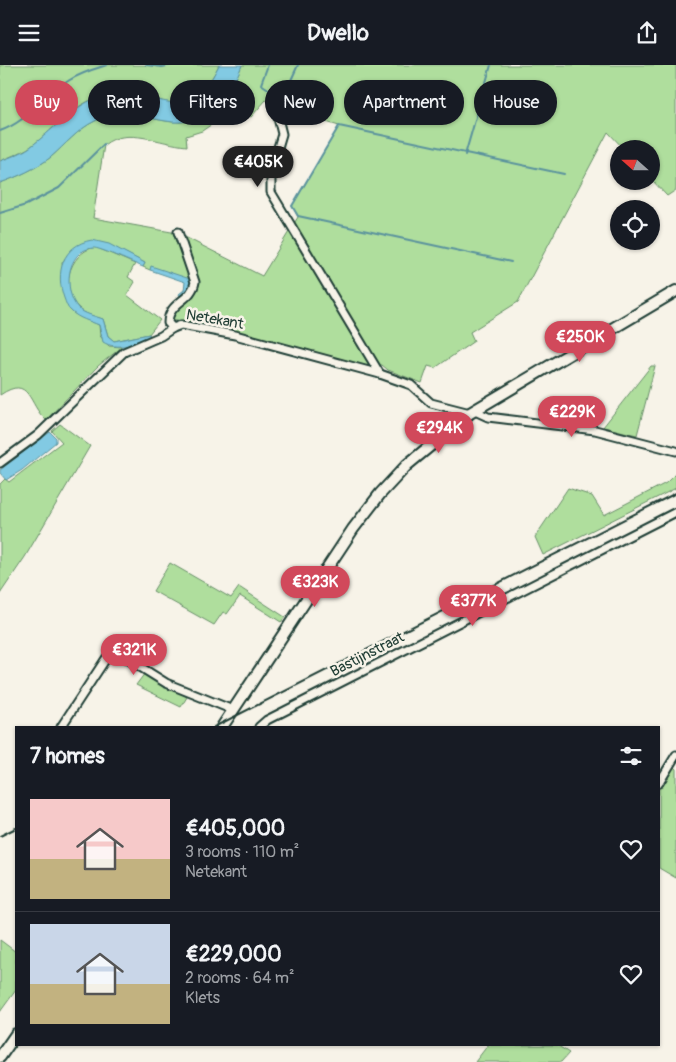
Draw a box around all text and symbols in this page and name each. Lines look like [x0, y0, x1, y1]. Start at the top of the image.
icon: menu [15, 19, 43, 47]
text: Dwello [307, 19, 369, 47]
icon: share [633, 19, 661, 47]
chip: Buy [15, 80, 78, 125]
chip: Rent [88, 80, 160, 125]
chip: Filters [170, 80, 255, 125]
chip: New [265, 80, 334, 125]
chip: Apartment [344, 80, 464, 125]
chip: House [474, 80, 557, 125]
north arrow [610, 140, 660, 190]
map controls [610, 140, 660, 250]
pin: €405K [223, 145, 293, 188]
text: €405K [233, 152, 283, 172]
button: locate [610, 200, 660, 250]
street label: Netekant [185, 305, 246, 334]
pin: €250K [545, 321, 615, 363]
text: €250K [556, 327, 604, 347]
pin: €229K [537, 395, 607, 438]
text: €229K [549, 402, 595, 422]
pin: €294K [404, 411, 474, 454]
text: €294K [416, 418, 462, 438]
pin: €323K [280, 565, 350, 608]
text: €323K [292, 572, 338, 592]
pin: €377K [438, 585, 508, 627]
text: €377K [450, 591, 496, 611]
street label: Bastijnstraat [327, 627, 408, 681]
pin: €321K [99, 633, 169, 676]
text: €321K [112, 640, 156, 660]
icon: filters [617, 742, 645, 770]
text: 7 homes [30, 743, 105, 770]
text: €405,000 [185, 815, 285, 842]
icon: home [70, 819, 130, 879]
icon: heart [617, 835, 645, 863]
text: 3 rooms · 110 m² [185, 842, 299, 862]
text: Netekant [185, 862, 247, 882]
text: €229,000 [185, 941, 282, 968]
icon: home [70, 944, 130, 1004]
icon: heart [617, 960, 645, 988]
text: 2 rooms · 64 m² [185, 968, 295, 988]
text: Klets [185, 988, 220, 1008]

